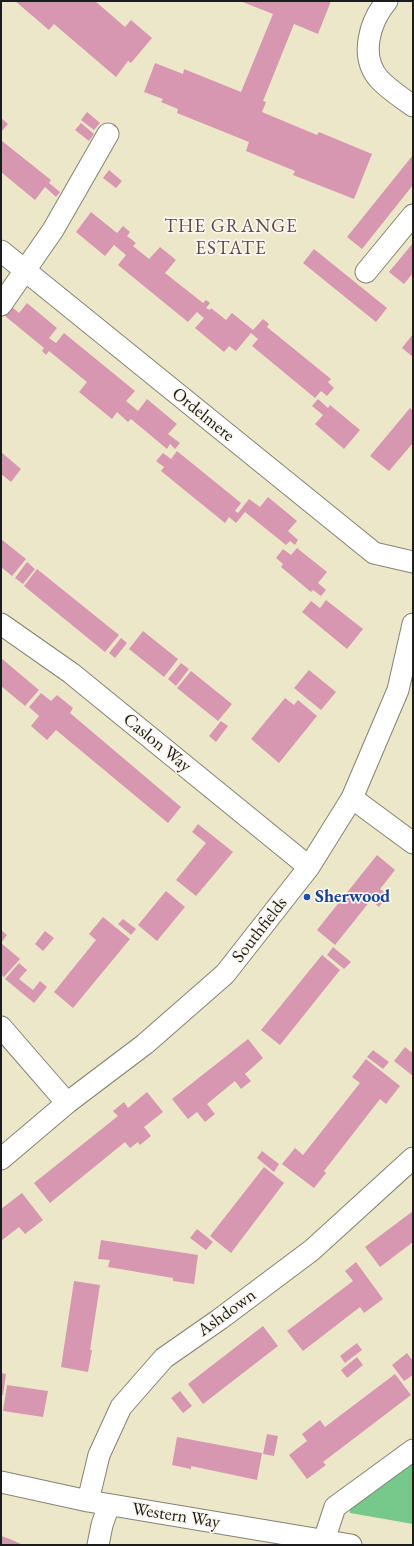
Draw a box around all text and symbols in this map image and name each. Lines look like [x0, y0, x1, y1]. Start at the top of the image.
district label: THE GRANGE ESTATE [164, 216, 298, 260]
street label: Ordelmere [167, 383, 239, 447]
street label: Caslon Way [118, 709, 196, 777]
place label: Sherwood [315, 886, 390, 908]
marker: Sherwood [302, 892, 312, 902]
street label: Southfields [228, 893, 292, 967]
street label: Ashdown [194, 1285, 260, 1341]
street label: Western Way [130, 1498, 222, 1534]

